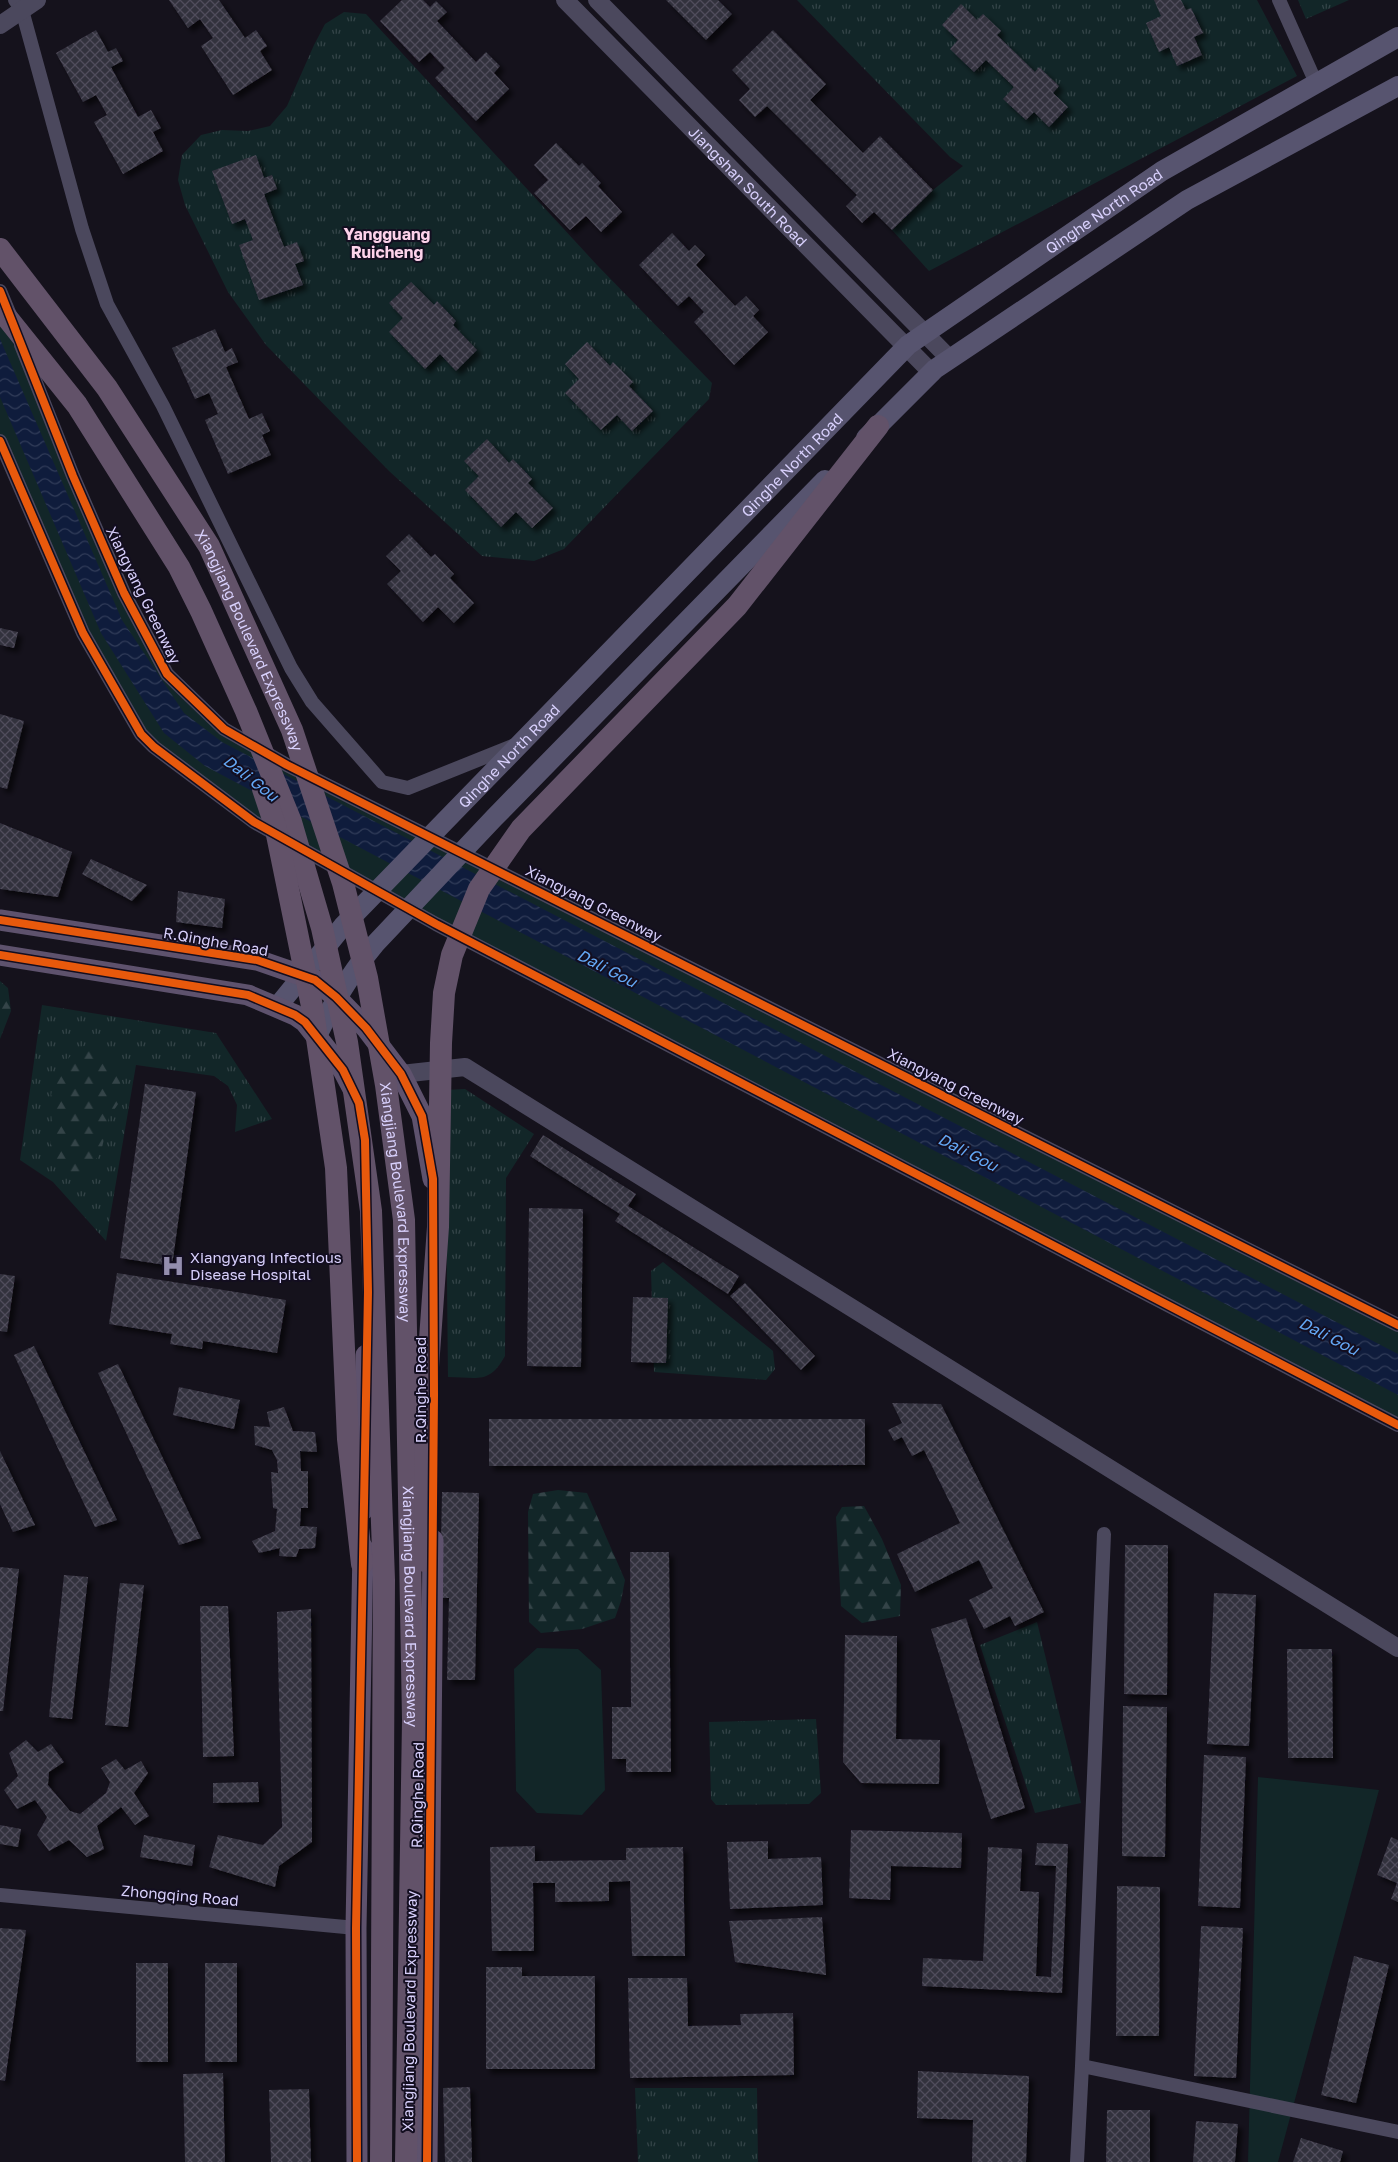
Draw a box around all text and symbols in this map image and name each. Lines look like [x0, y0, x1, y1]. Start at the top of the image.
street label: Jiangshan South Road [685, 122, 811, 250]
street label: Qinghe North Road [1042, 165, 1165, 257]
district label: Yangguang Ruicheng [344, 224, 431, 262]
street label: Qinghe North Road [737, 409, 846, 520]
street label: Xiangyang Greenway [103, 523, 185, 667]
street label: Xiangjiang Boulevard Expressway [192, 526, 307, 754]
street label: Qinghe North Road [454, 700, 563, 811]
water label: Dali Gou [220, 750, 283, 806]
street label: Xiangyang Greenway [523, 861, 666, 945]
street label: R.Qinghe Road [162, 923, 270, 959]
water label: Dali Gou [574, 945, 641, 992]
street label: Xiangyang Greenway [885, 1044, 1028, 1128]
street label: Xiangjiang Boulevard Expressway [377, 1081, 415, 1323]
water label: Dali Gou [935, 1129, 1002, 1176]
place label: Xiangyang Infectious Disease Hospital [190, 1248, 342, 1283]
hospital icon: Xiangyang Infectious Disease Hospital [160, 1253, 186, 1279]
water label: Dali Gou [1296, 1313, 1363, 1360]
street label: R.Qinghe Road [411, 1337, 429, 1443]
street label: Xiangjiang Boulevard Expressway [400, 1486, 422, 1728]
street label: R.Qinghe Road [407, 1742, 427, 1848]
street label: Zhongqing Road [121, 1881, 239, 1909]
street label: Xiangjiang Boulevard Expressway [398, 1890, 420, 2132]

